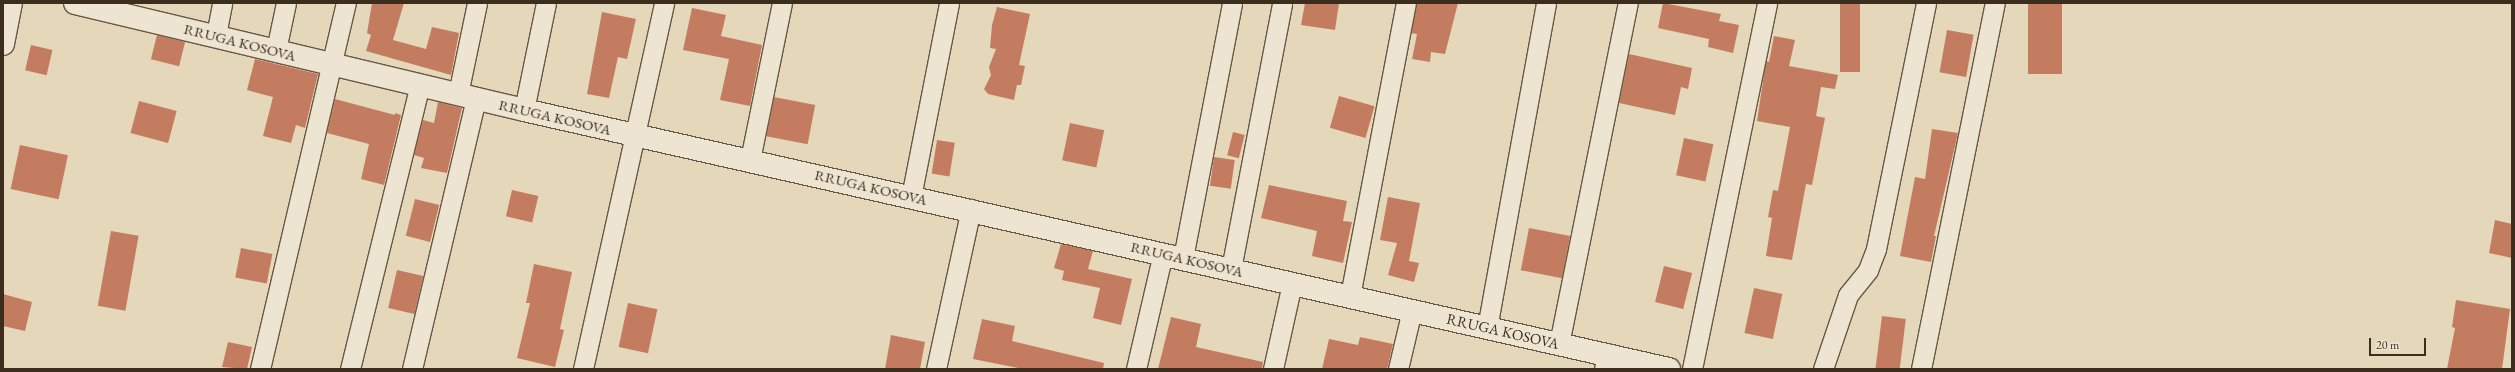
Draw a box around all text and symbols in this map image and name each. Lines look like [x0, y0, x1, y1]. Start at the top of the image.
street label: RRUGA KOSOVA [182, 19, 298, 65]
street label: RRUGA KOSOVA [497, 95, 613, 139]
street label: RRUGA KOSOVA [813, 165, 929, 209]
street label: RRUGA KOSOVA [1129, 237, 1245, 281]
street label: RRUGA KOSOVA [1445, 309, 1561, 353]
scale bar [2371, 330, 2428, 356]
text: 20 m [2376, 337, 2399, 353]

